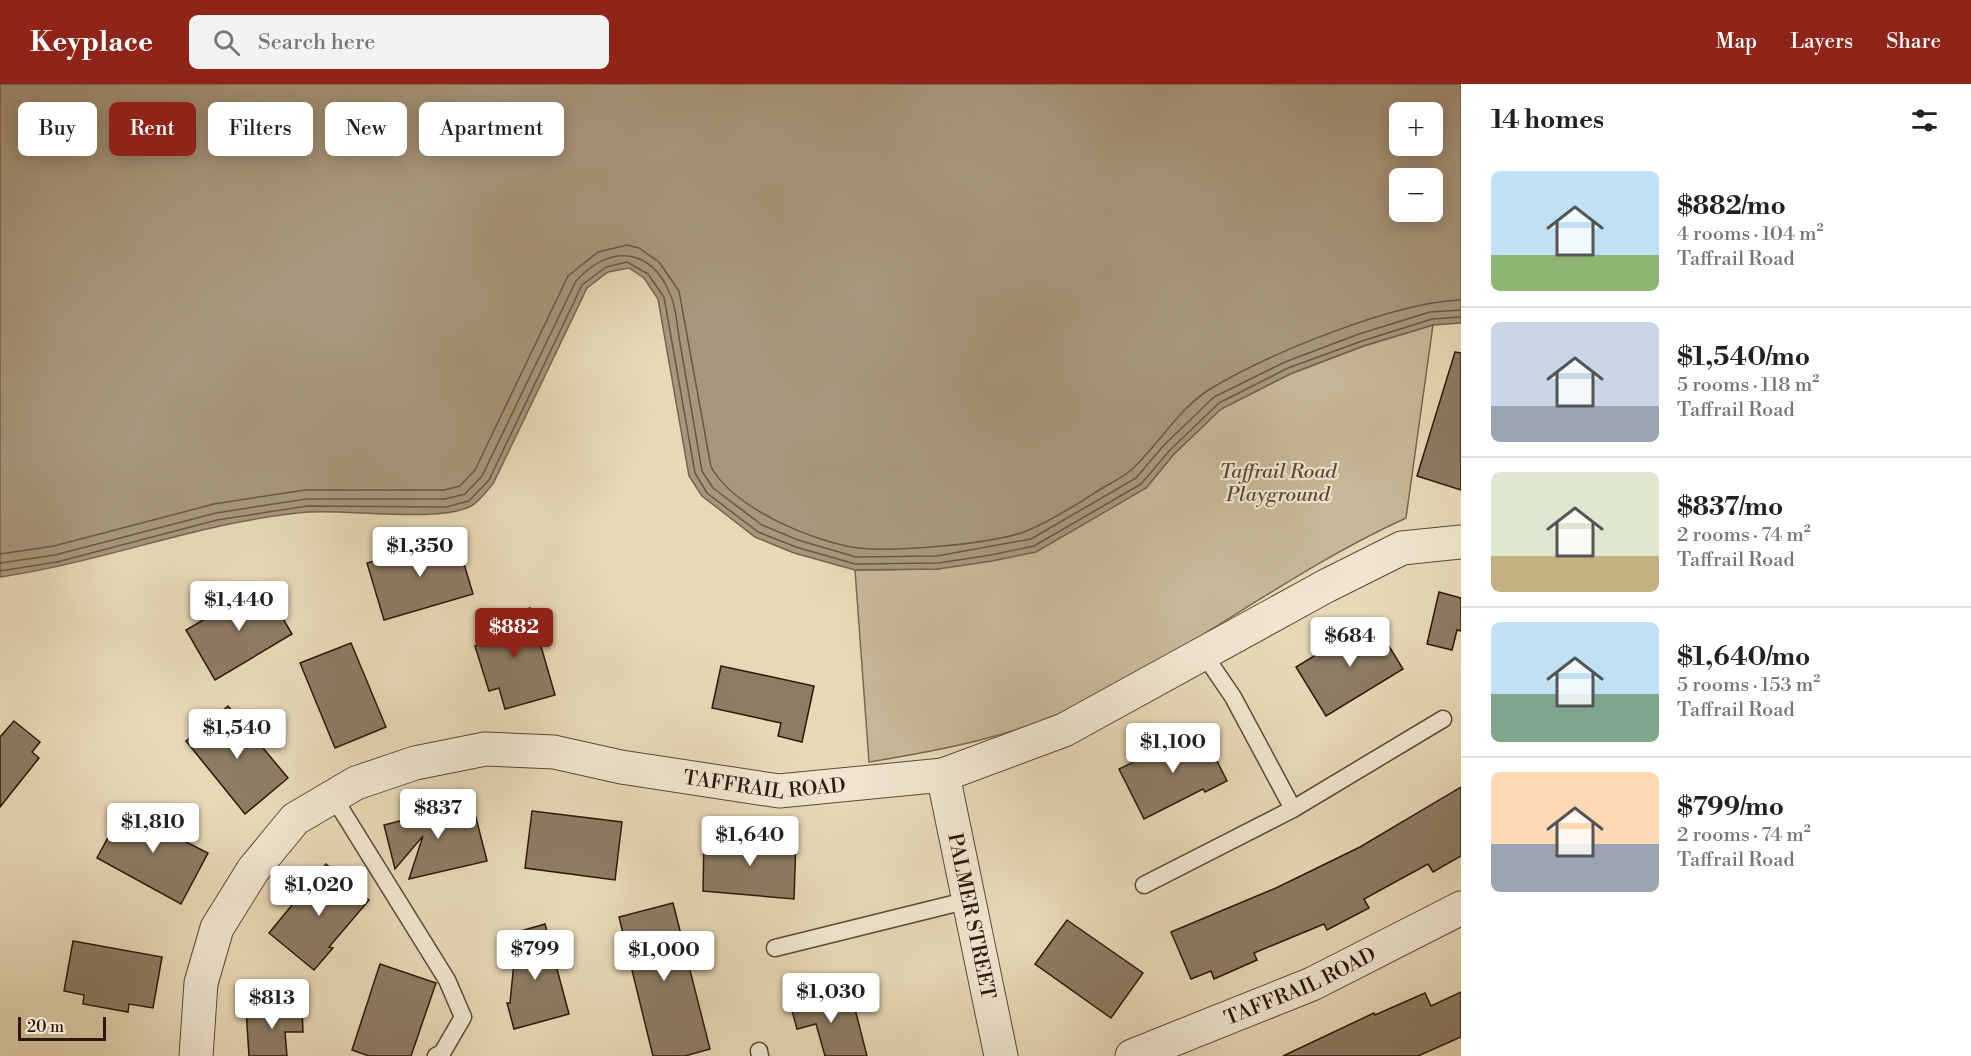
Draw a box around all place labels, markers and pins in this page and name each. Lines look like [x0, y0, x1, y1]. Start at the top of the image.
pin: $1,350 [371, 527, 469, 578]
pin: $1,440 [190, 581, 288, 632]
pin: $882 [478, 608, 550, 659]
pin: $684 [1314, 617, 1386, 668]
pin: $1,540 [188, 709, 286, 760]
pin: $1,100 [1124, 723, 1222, 774]
pin: $837 [402, 789, 474, 840]
pin: $1,810 [104, 803, 202, 854]
pin: $1,640 [701, 816, 799, 867]
pin: $1,020 [270, 866, 368, 917]
pin: $799 [499, 930, 571, 981]
pin: $1,000 [615, 931, 713, 982]
pin: $1,030 [782, 973, 880, 1024]
pin: $813 [236, 979, 308, 1030]

